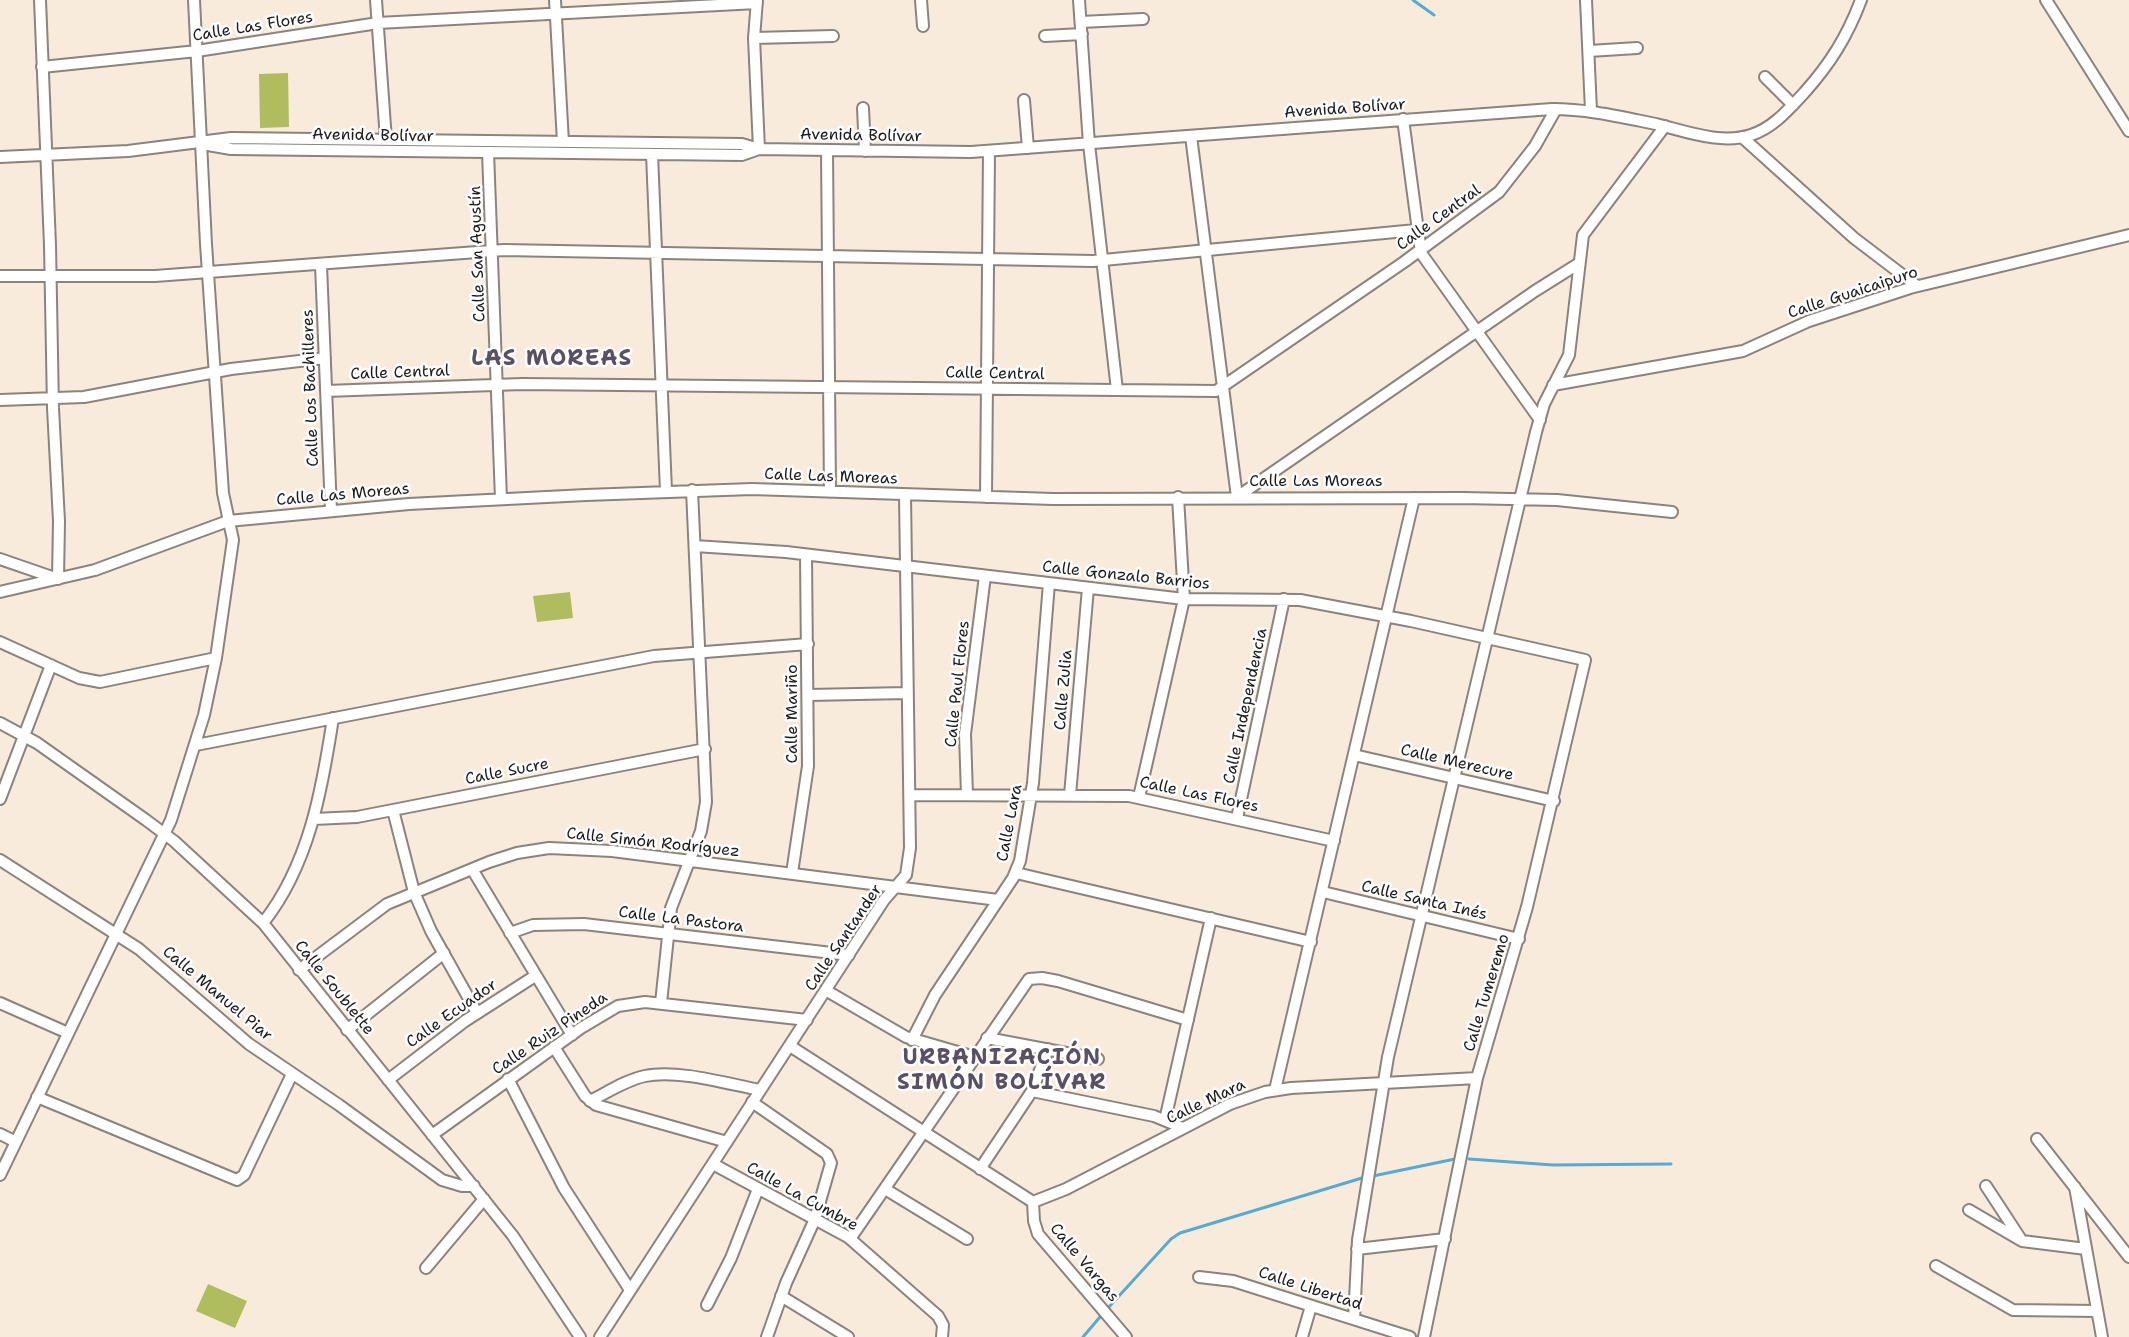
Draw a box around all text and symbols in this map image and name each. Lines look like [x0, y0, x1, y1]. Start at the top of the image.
street label: Calle Las Flores [191, 8, 315, 46]
street label: Avenida Bolívar [1284, 95, 1406, 123]
street label: Avenida Bolívar [312, 125, 434, 147]
street label: Avenida Bolívar [800, 125, 922, 147]
street label: Calle Central [1393, 181, 1485, 255]
street label: Calle San Agustín [466, 186, 490, 322]
street label: Calle Guaicaipuro [1786, 263, 1920, 323]
street label: Calle Los Bachilleres [299, 309, 323, 467]
district label: LAS MOREAS [471, 346, 633, 372]
street label: Calle Central [350, 362, 450, 384]
street label: Calle Central [945, 364, 1045, 384]
street label: Calle Las Moreas [764, 465, 898, 489]
street label: Calle Las Moreas [1249, 472, 1383, 492]
street label: Calle Las Moreas [276, 480, 410, 510]
street label: Calle Gonzalo Barrios [1041, 558, 1211, 594]
street label: Calle Paul Flores [942, 620, 974, 748]
street label: Calle Independencia [1220, 626, 1272, 786]
street label: Calle Zulia [1051, 649, 1077, 731]
street label: Calle Mariño [783, 664, 803, 764]
street label: Calle Merecure [1399, 741, 1515, 785]
street label: Calle Sucre [464, 755, 550, 789]
street label: Calle Las Flores [1138, 773, 1260, 817]
street label: Calle Lara [993, 783, 1027, 863]
street label: Calle Simón Rodríguez [565, 824, 741, 862]
street label: Calle Santa Inés [1359, 877, 1489, 925]
street label: Calle Santander [801, 881, 887, 995]
street label: Calle La Pastora [617, 903, 745, 937]
street label: Calle Tumeremo [1460, 932, 1514, 1054]
street label: Calle Soublette [290, 937, 378, 1039]
street label: Calle Manuel Piar [158, 942, 276, 1046]
street label: Calle Ecuador [403, 976, 501, 1052]
street label: Calle Ruiz Pineda [489, 988, 611, 1080]
district label: URBANIZACIÓN SIMÓN BOLÍVAR [897, 1045, 1107, 1096]
street label: Calle Mara [1163, 1075, 1249, 1129]
street label: Calle La Cumbre [743, 1158, 861, 1236]
street label: Calle Vargas [1045, 1220, 1123, 1306]
street label: Calle Libertad [1256, 1263, 1364, 1315]

